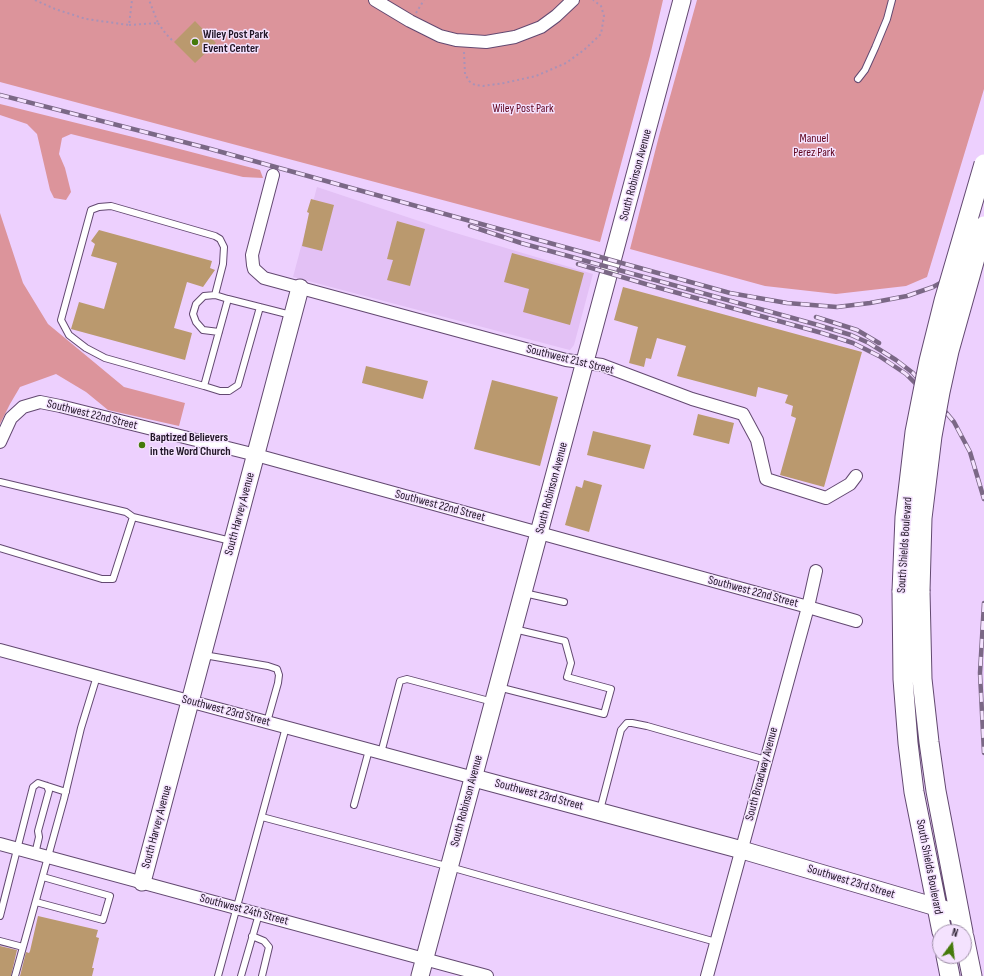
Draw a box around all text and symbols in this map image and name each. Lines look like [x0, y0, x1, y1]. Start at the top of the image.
place label: Wiley Post Park Event Center [203, 28, 268, 56]
marker: Wiley Post Park Event Center [190, 37, 200, 47]
park label: Wiley Post Park [492, 102, 554, 116]
street label: South Robinson Avenue [617, 128, 655, 222]
park label: Manuel Perez Park [793, 132, 835, 160]
street label: Southwest 21st Street [525, 342, 615, 378]
street label: Southwest 22nd Street [45, 397, 139, 433]
place label: Baptized Believers in the Word Church [150, 431, 231, 459]
marker: Baptized Believers in the Word Church [137, 440, 147, 450]
street label: South Robinson Avenue [533, 441, 571, 535]
street label: South Harvey Avenue [222, 471, 258, 557]
street label: Southwest 22nd Street [393, 487, 487, 525]
street label: South Shields Boulevard [894, 496, 916, 594]
street label: Southwest 22nd Street [706, 573, 800, 611]
street label: Southwest 23rd Street [180, 692, 272, 730]
street label: South Broadway Avenue [743, 726, 781, 822]
street label: South Robinson Avenue [448, 754, 486, 848]
street label: Southwest 23rd Street [493, 776, 585, 814]
street label: South Harvey Avenue [139, 784, 175, 870]
street label: South Shields Boulevard [913, 818, 945, 916]
street label: Southwest 23rd Street [805, 862, 897, 902]
street label: Southwest 24th Street [198, 891, 290, 929]
north arrow [932, 924, 972, 964]
text: N [950, 926, 959, 940]

